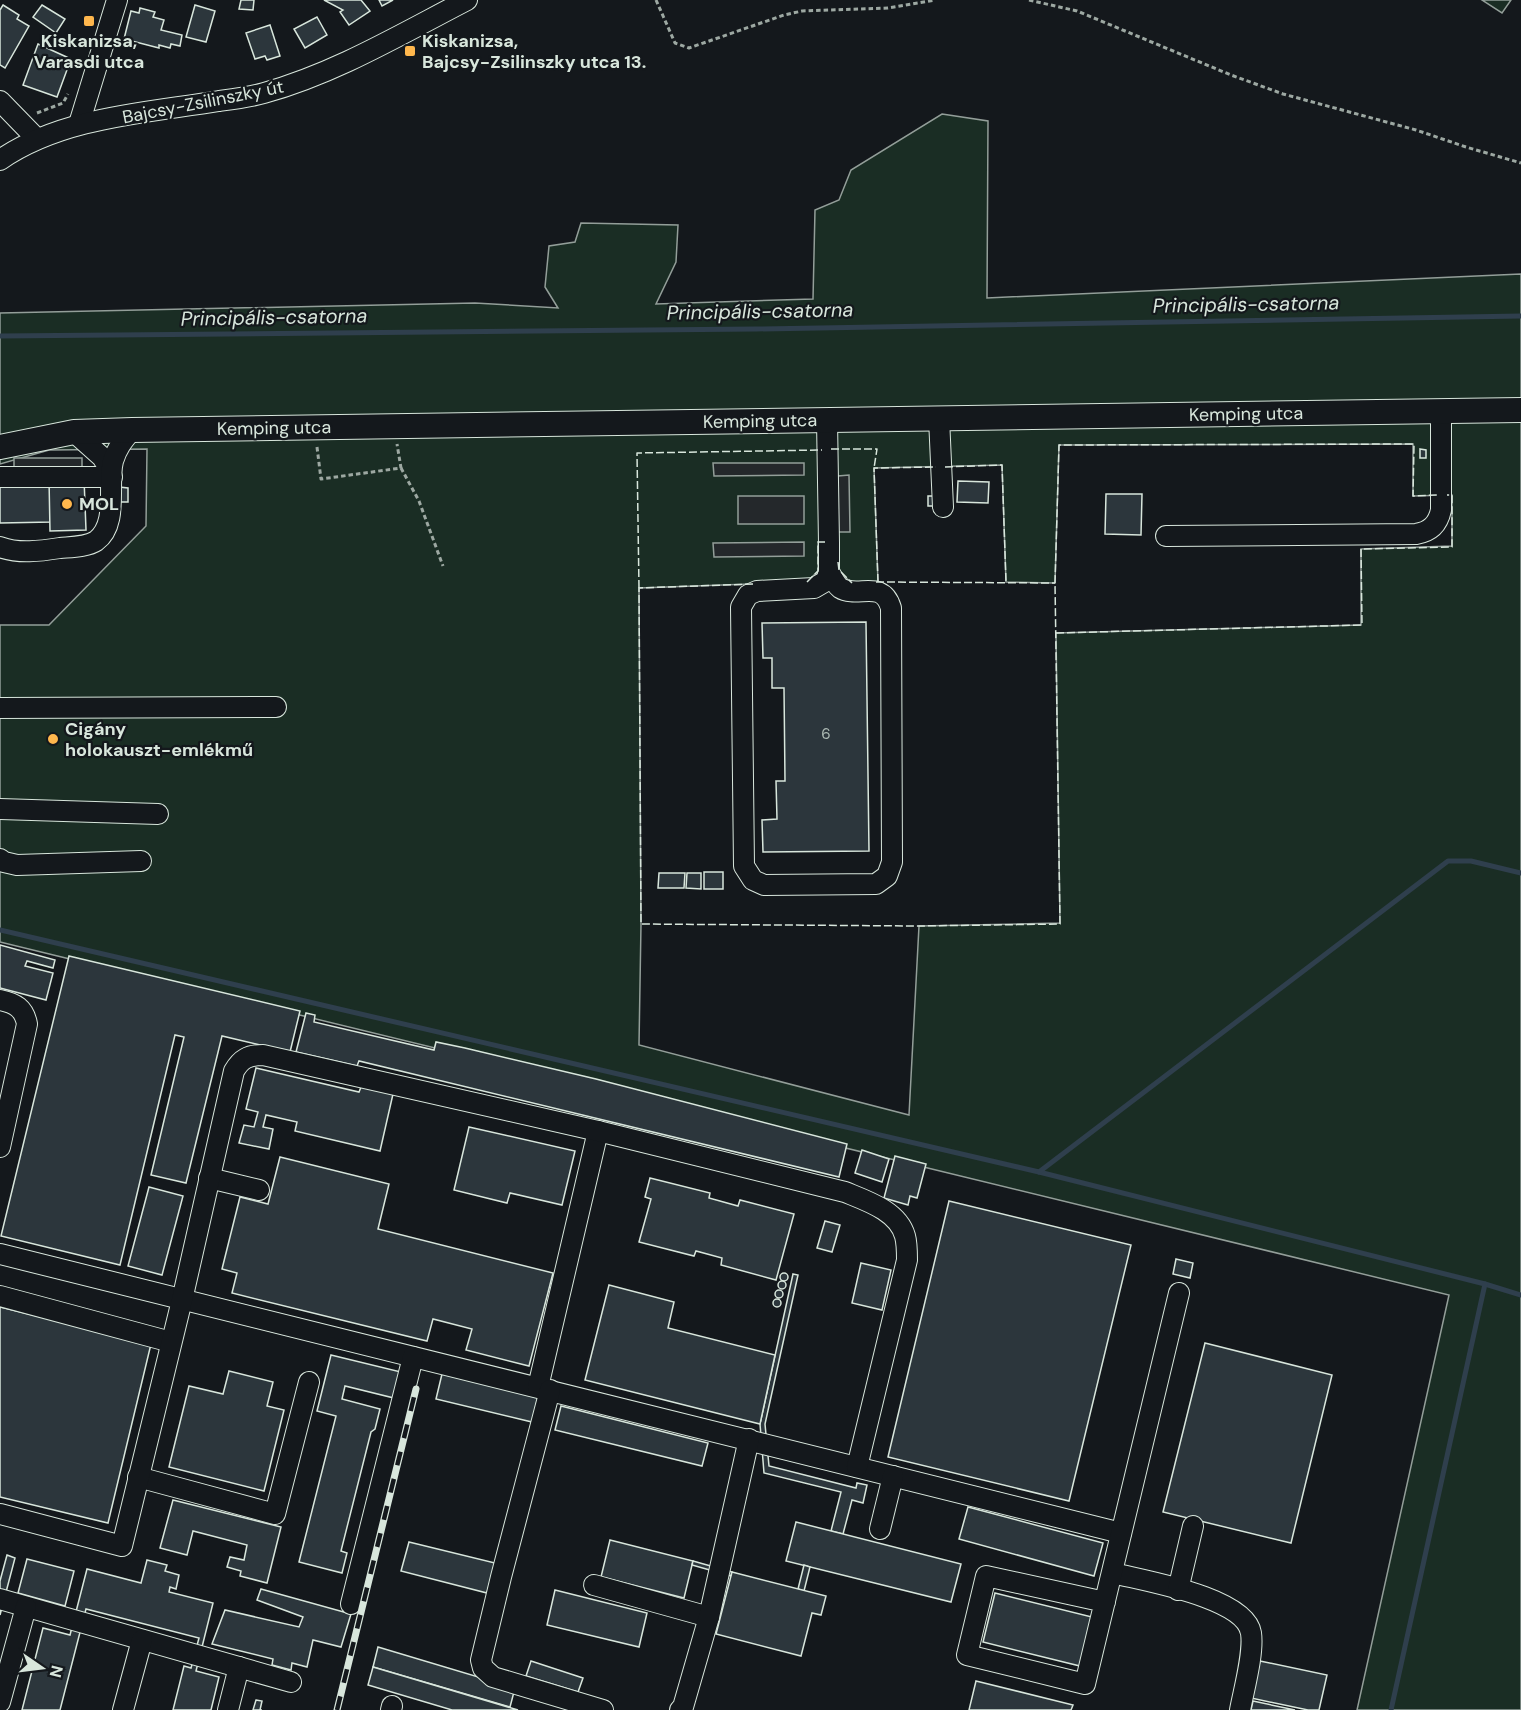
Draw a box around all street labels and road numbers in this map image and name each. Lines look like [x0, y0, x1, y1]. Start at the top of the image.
street label: Bajcsy-Zsilinszky út [120, 75, 286, 129]
street label: Kemping utca [1189, 401, 1303, 427]
street label: Kemping utca [703, 408, 817, 434]
street label: Kemping utca [217, 415, 331, 441]

